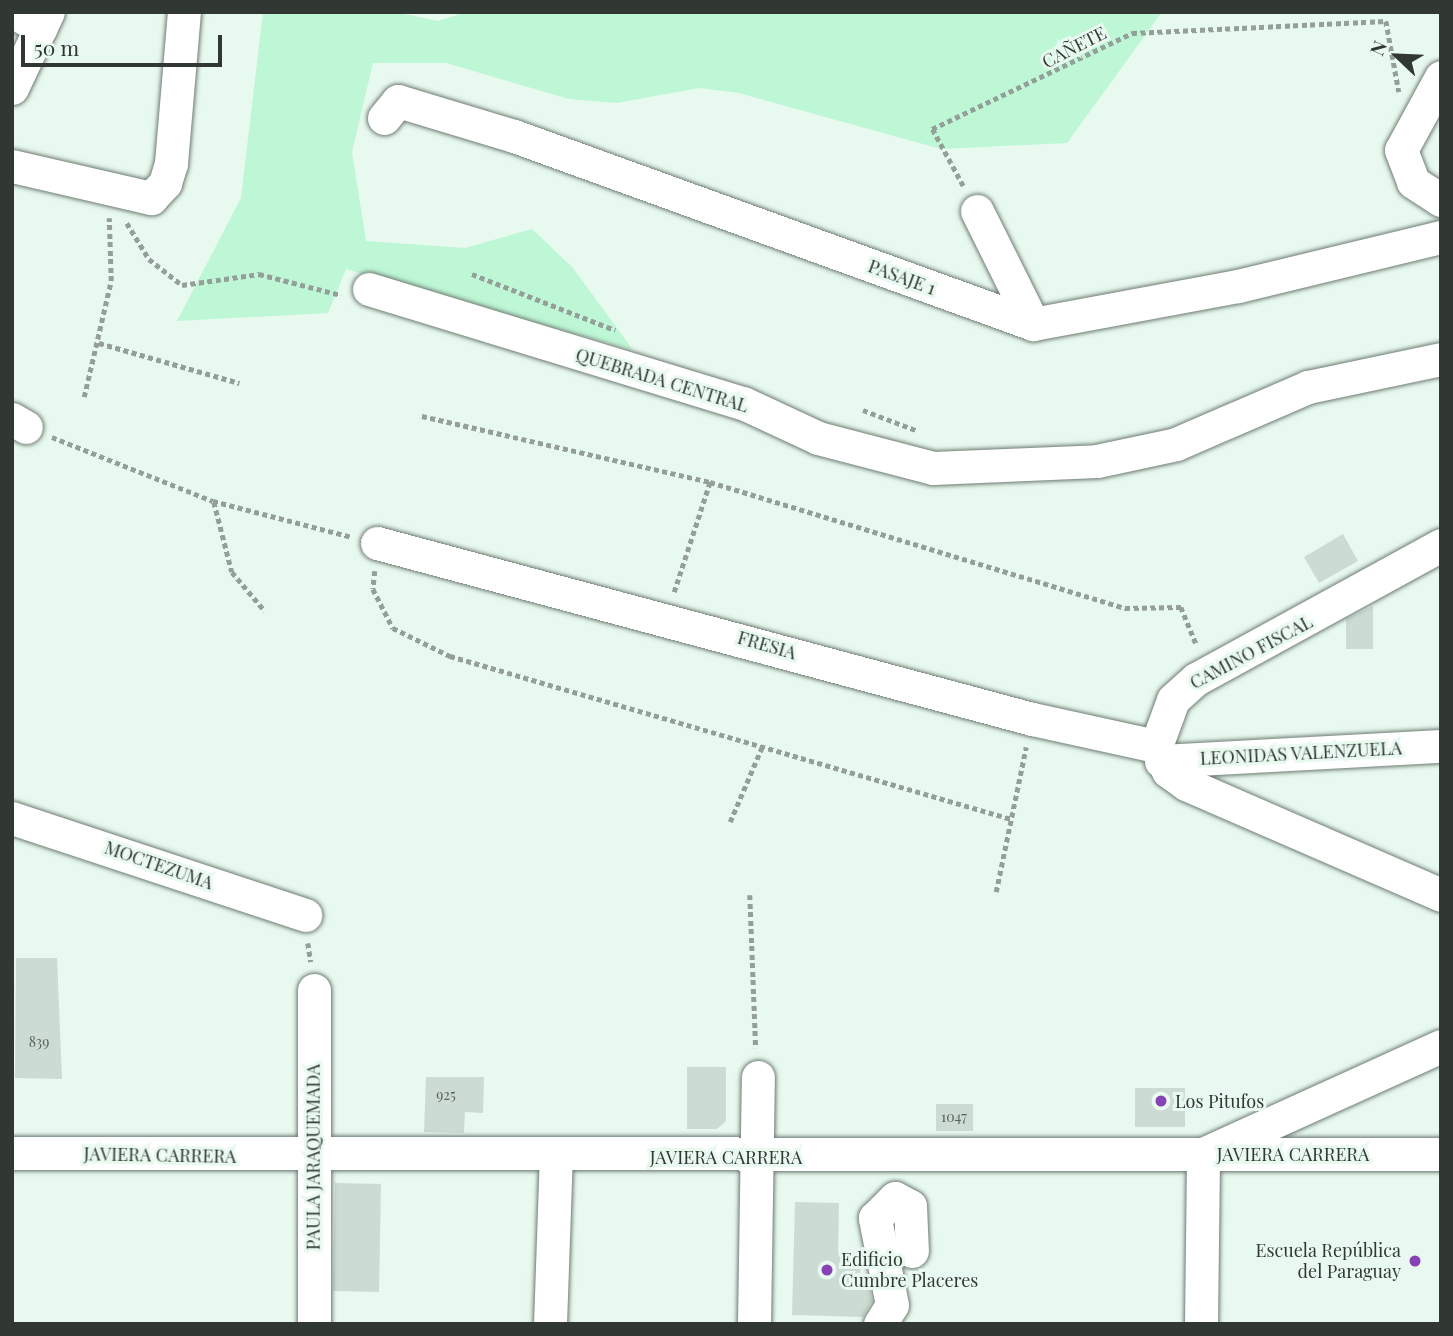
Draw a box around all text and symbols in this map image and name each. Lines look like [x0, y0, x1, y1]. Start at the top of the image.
scale bar [24, 21, 226, 65]
north arrow [1362, 21, 1432, 91]
street label: CAÑETE [1038, 22, 1110, 72]
text: 50 m [34, 33, 79, 61]
text: N [1363, 36, 1392, 59]
street label: PASAJE 1 [865, 255, 939, 299]
street label: QUEBRADA CENTRAL [573, 343, 751, 417]
street label: CAMINO FISCAL [1186, 611, 1316, 693]
street label: FRESIA [735, 626, 799, 664]
street label: LEONIDAS VALENZUELA [1199, 737, 1403, 769]
street label: MOCTEZUMA [102, 836, 216, 894]
house number: 839 [29, 1034, 49, 1050]
street label: PAULA JARAQUEMADA [302, 1064, 324, 1250]
house number: 925 [436, 1087, 456, 1103]
place label: Los Pitufos [1175, 1090, 1264, 1112]
marker: Los Pitufos [1153, 1093, 1169, 1109]
house number: 1047 [941, 1109, 967, 1125]
street label: JAVIERA CARRERA [83, 1143, 237, 1167]
street label: JAVIERA CARRERA [1217, 1143, 1369, 1165]
street label: JAVIERA CARRERA [650, 1146, 802, 1168]
place label: Escuela República del Paraguay [1255, 1240, 1401, 1282]
place label: Edificio Cumbre Placeres [841, 1249, 978, 1292]
marker: Escuela República del Paraguay [1407, 1253, 1423, 1269]
marker: Edificio Cumbre Placeres [819, 1262, 835, 1278]

